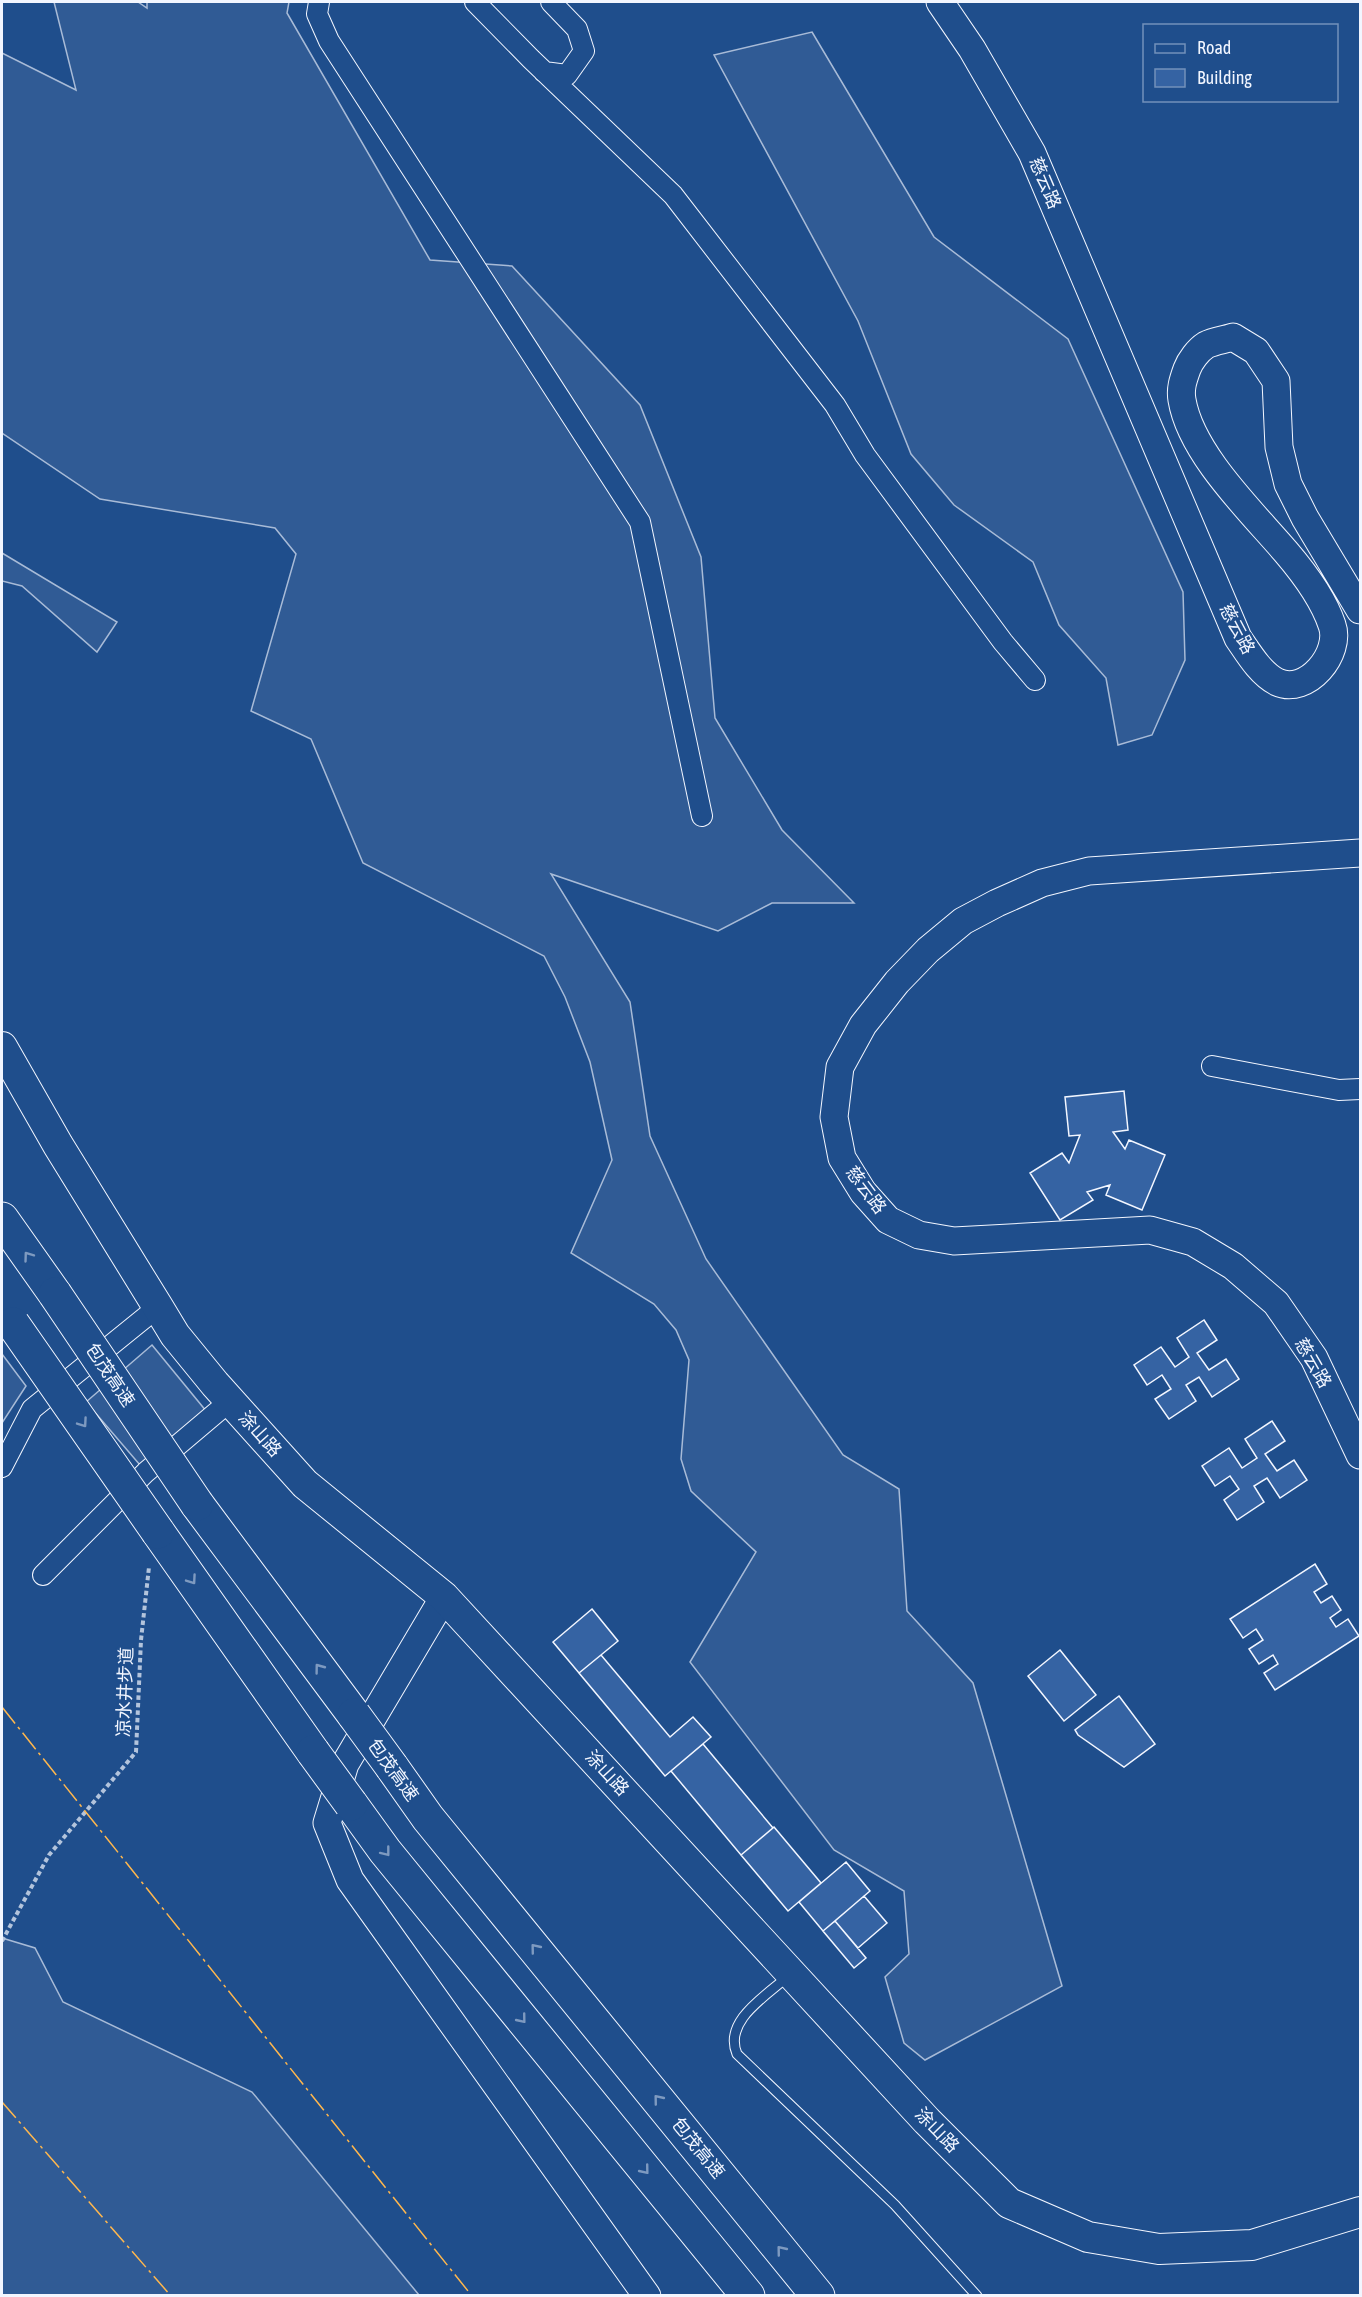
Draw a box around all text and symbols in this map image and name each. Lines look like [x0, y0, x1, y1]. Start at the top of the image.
legend [1143, 24, 1338, 102]
text: Road [1197, 37, 1231, 58]
text: Building [1197, 67, 1252, 88]
street label: 慈云路 [1025, 154, 1066, 212]
street label: 慈云路 [1215, 600, 1259, 658]
street label: 慈云路 [842, 1162, 891, 1218]
one-way arrow [24, 1252, 35, 1263]
street label: 慈云路 [1291, 1334, 1336, 1391]
street label: 包茂高速 [82, 1339, 139, 1410]
street label: 涂山路 [235, 1407, 286, 1461]
one-way arrow [76, 1417, 87, 1428]
one-way arrow [185, 1573, 196, 1584]
street label: 凉水井步道 [112, 1647, 137, 1737]
one-way arrow [315, 1664, 326, 1675]
street label: 包茂高速 [364, 1734, 423, 1805]
street label: 涂山路 [581, 1746, 633, 1800]
one-way arrow [379, 1845, 390, 1856]
one-way arrow [531, 1944, 542, 1955]
one-way arrow [515, 2012, 526, 2023]
one-way arrow [654, 2095, 665, 2106]
street label: 涂山路 [911, 2103, 964, 2156]
street label: 包茂高速 [668, 2113, 729, 2182]
one-way arrow [638, 2163, 649, 2174]
one-way arrow [777, 2246, 788, 2257]

